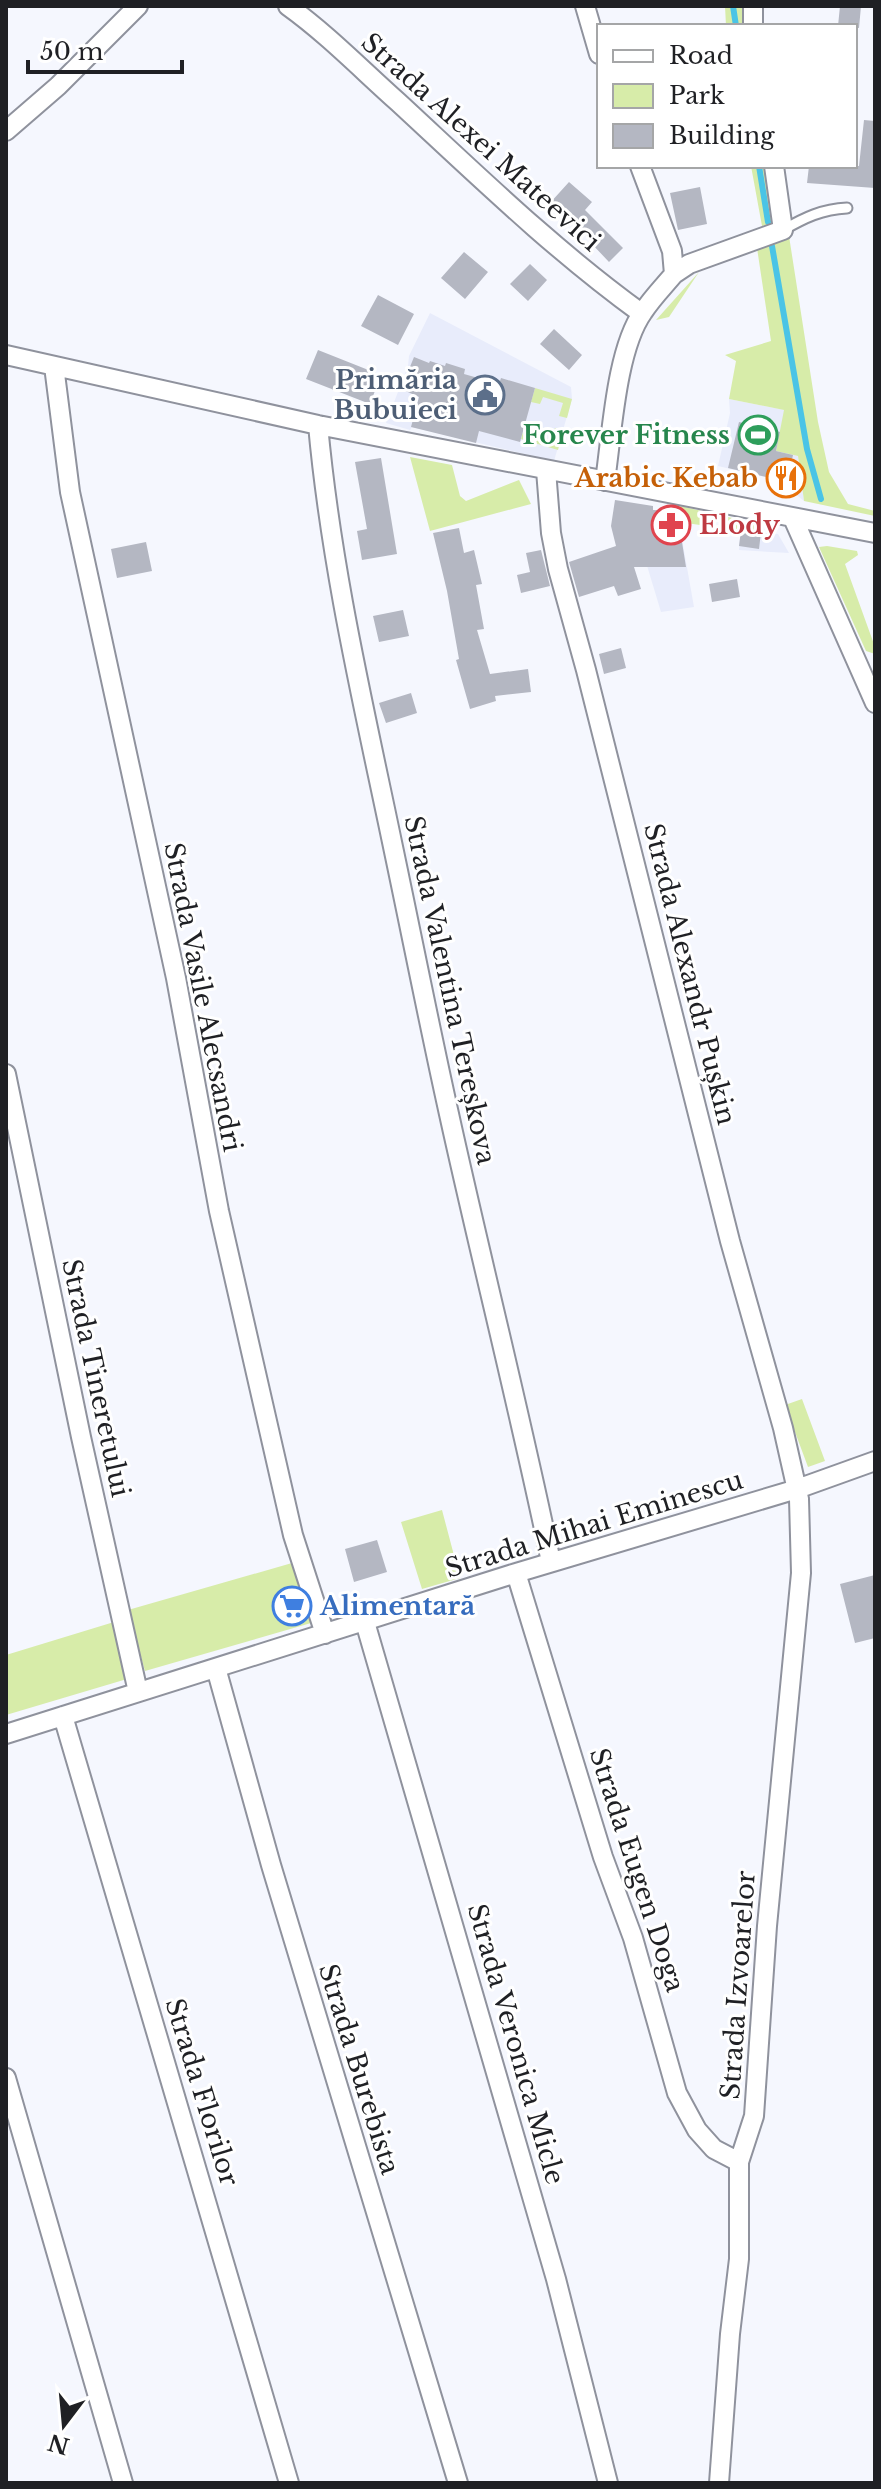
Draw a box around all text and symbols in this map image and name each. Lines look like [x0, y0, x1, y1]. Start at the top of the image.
scale bar [28, 24, 182, 74]
legend [597, 24, 857, 168]
street label: Strada Alexei Mateevici [355, 26, 607, 258]
text: 50 m [40, 37, 104, 66]
text: Road [669, 41, 733, 70]
text: Park [669, 81, 725, 110]
text: Building [669, 121, 775, 150]
place label: Primăria Bubuieci [333, 364, 457, 426]
public building icon: Primăria Bubuieci [464, 374, 506, 416]
sports icon: Forever Fitness [737, 414, 779, 456]
place label: Forever Fitness [522, 419, 730, 451]
restaurant icon: Arabic Kebab [765, 457, 807, 499]
place label: Arabic Kebab [574, 462, 758, 494]
pharmacy icon: Elody [650, 504, 692, 546]
place label: Elody [699, 509, 780, 541]
street label: Strada Valentina Tereșkova [397, 813, 503, 1168]
street label: Strada Alexandr Pușkin [637, 820, 743, 1128]
street label: Strada Vasile Alecsandri [157, 840, 249, 1154]
street label: Strada Tineretului [55, 1256, 137, 1500]
street label: Strada Mihai Eminescu [441, 1463, 747, 1585]
supermarket icon: Alimentară [271, 1585, 313, 1627]
place label: Alimentară [319, 1590, 475, 1622]
street label: Strada Eugen Doga [582, 1744, 692, 1996]
street label: Strada Izvoarelor [714, 1869, 762, 2100]
street label: Strada Veronica Micle [461, 1900, 571, 2188]
street label: Strada Burebista [312, 1960, 406, 2179]
street label: Strada Florilor [158, 1994, 246, 2190]
north arrow [24, 2385, 104, 2465]
text: N [45, 2428, 72, 2460]

